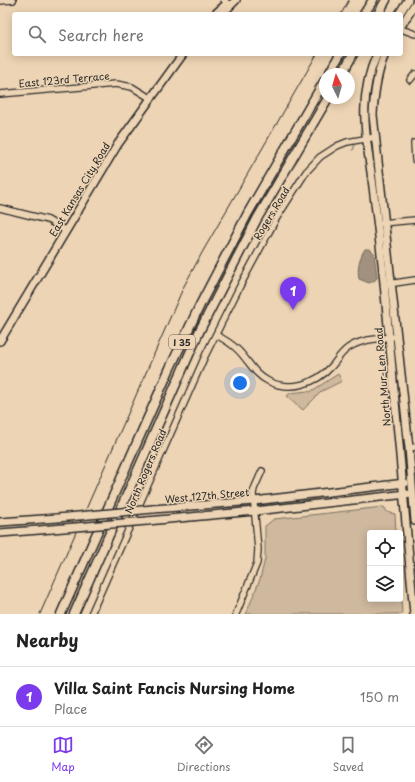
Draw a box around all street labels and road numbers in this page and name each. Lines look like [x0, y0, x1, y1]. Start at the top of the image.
street label: East 123rd Terrace [18, 68, 110, 90]
street label: East Kansas City Road [45, 139, 114, 239]
street label: Rogers Road [249, 183, 293, 242]
street label: North Mur-Len Road [370, 327, 394, 427]
road number: I 35 [169, 335, 195, 349]
street label: North Rogers Road [120, 426, 170, 516]
street label: West 127th Street [164, 484, 250, 506]

